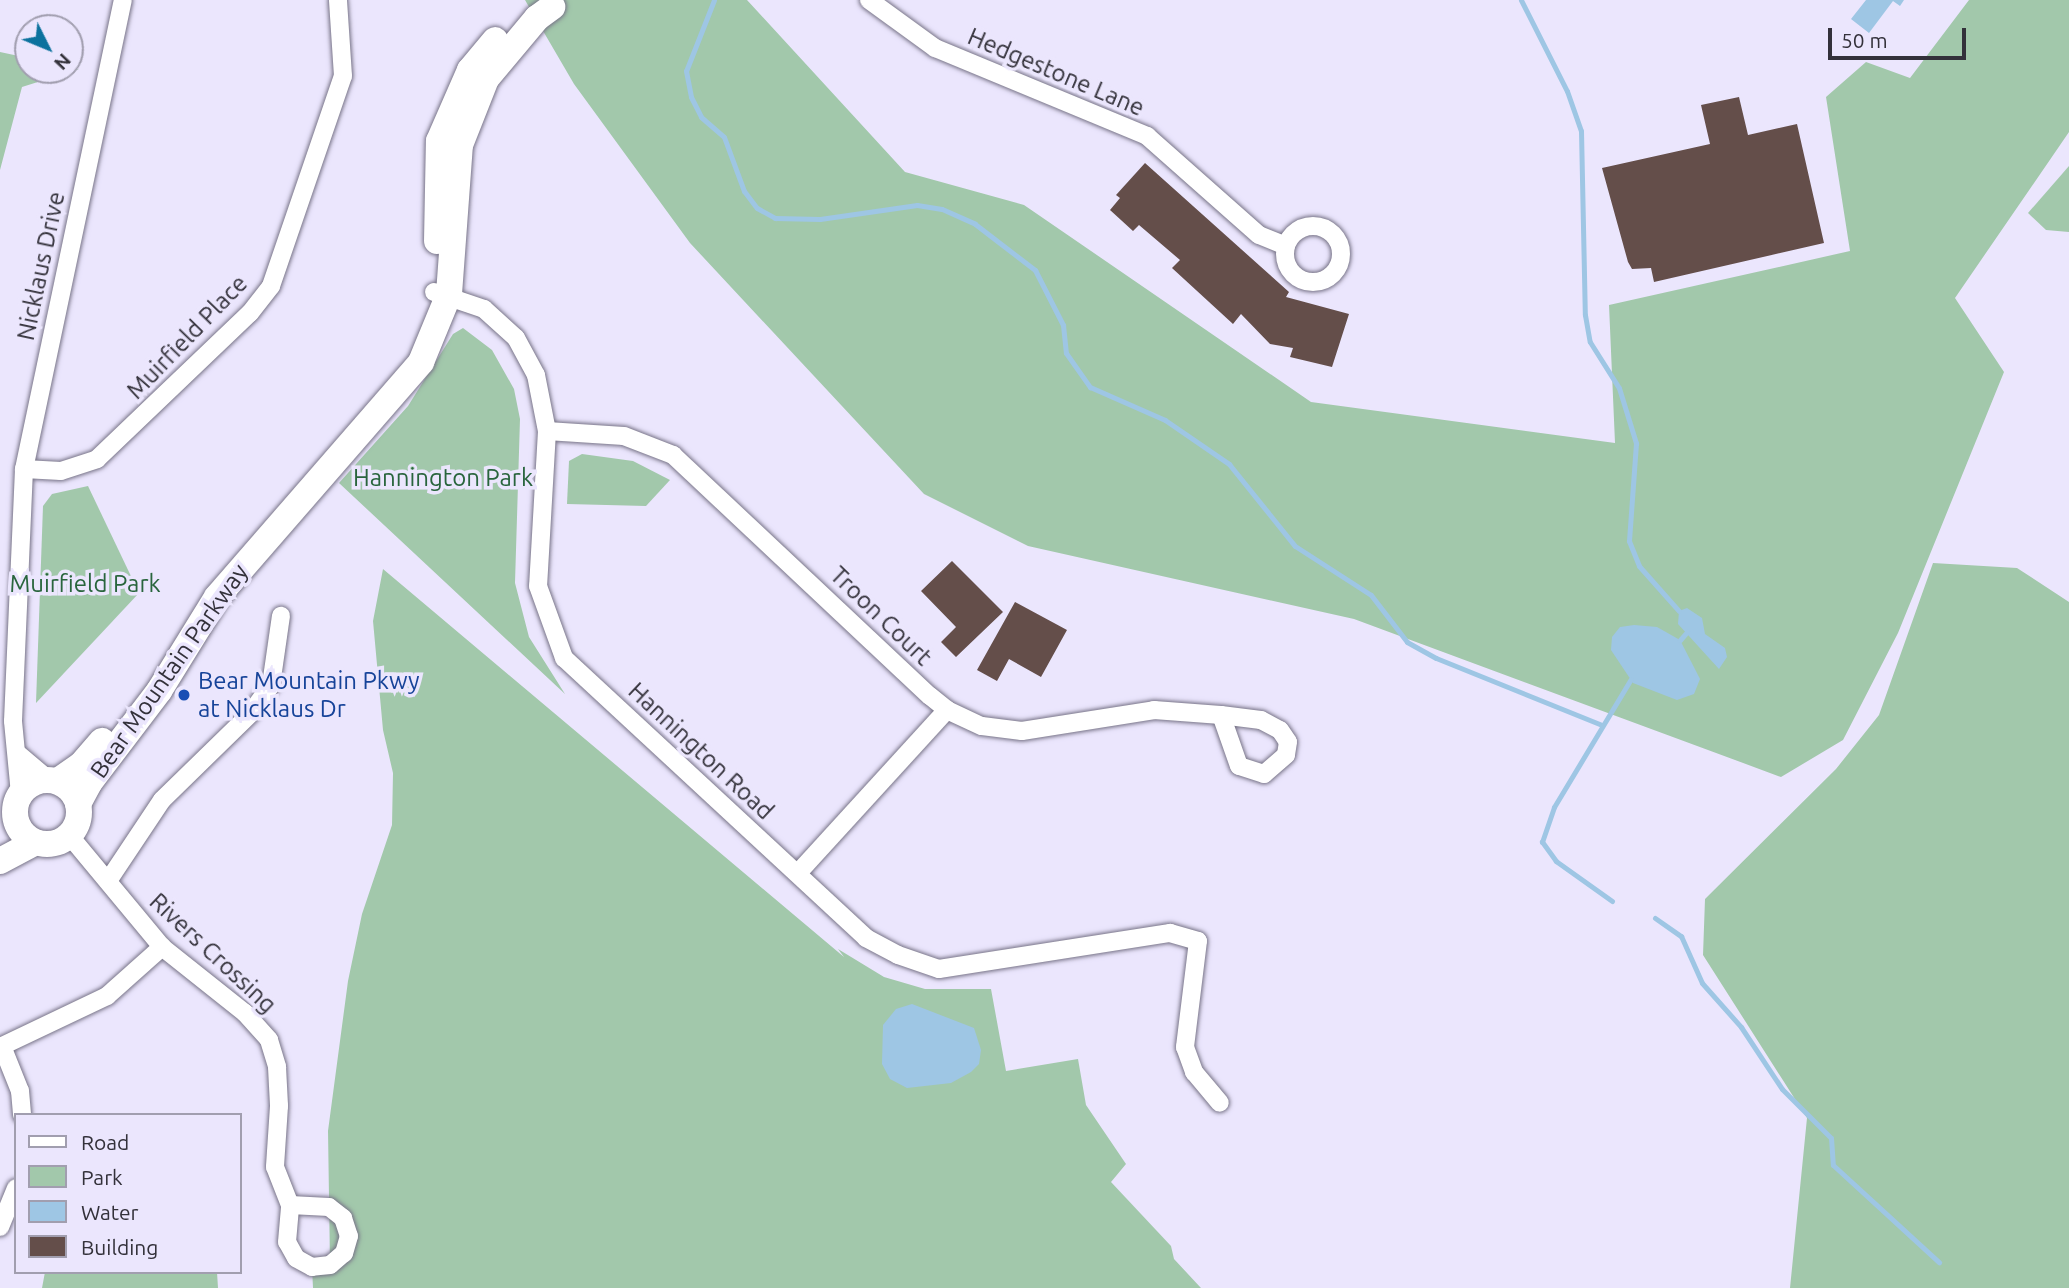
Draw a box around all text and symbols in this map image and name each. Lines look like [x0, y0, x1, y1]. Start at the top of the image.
north arrow [14, 14, 84, 84]
scale bar [1831, 14, 1969, 58]
street label: Hedgestone Lane [963, 22, 1149, 122]
text: 50 m [1841, 28, 1888, 52]
text: N [50, 49, 76, 75]
street label: Nicklaus Drive [11, 189, 71, 343]
street label: Muirfield Place [121, 269, 253, 405]
park label: Hannington Park [353, 464, 533, 492]
street label: Bear Mountain Parkway [84, 558, 254, 784]
street label: Troon Court [824, 561, 938, 671]
park label: Muirfield Park [9, 570, 161, 598]
place label: Bear Mountain Pkwy at Nicklaus Dr [198, 667, 420, 723]
street label: Hannington Road [623, 676, 779, 826]
marker: Bear Mountain Pkwy at Nicklaus Dr [176, 687, 192, 703]
street label: Rivers Crossing [144, 887, 282, 1019]
legend [14, 1113, 242, 1274]
text: Road [81, 1130, 129, 1154]
text: Park [81, 1165, 123, 1189]
text: Water [81, 1200, 139, 1224]
text: Building [81, 1235, 158, 1259]

